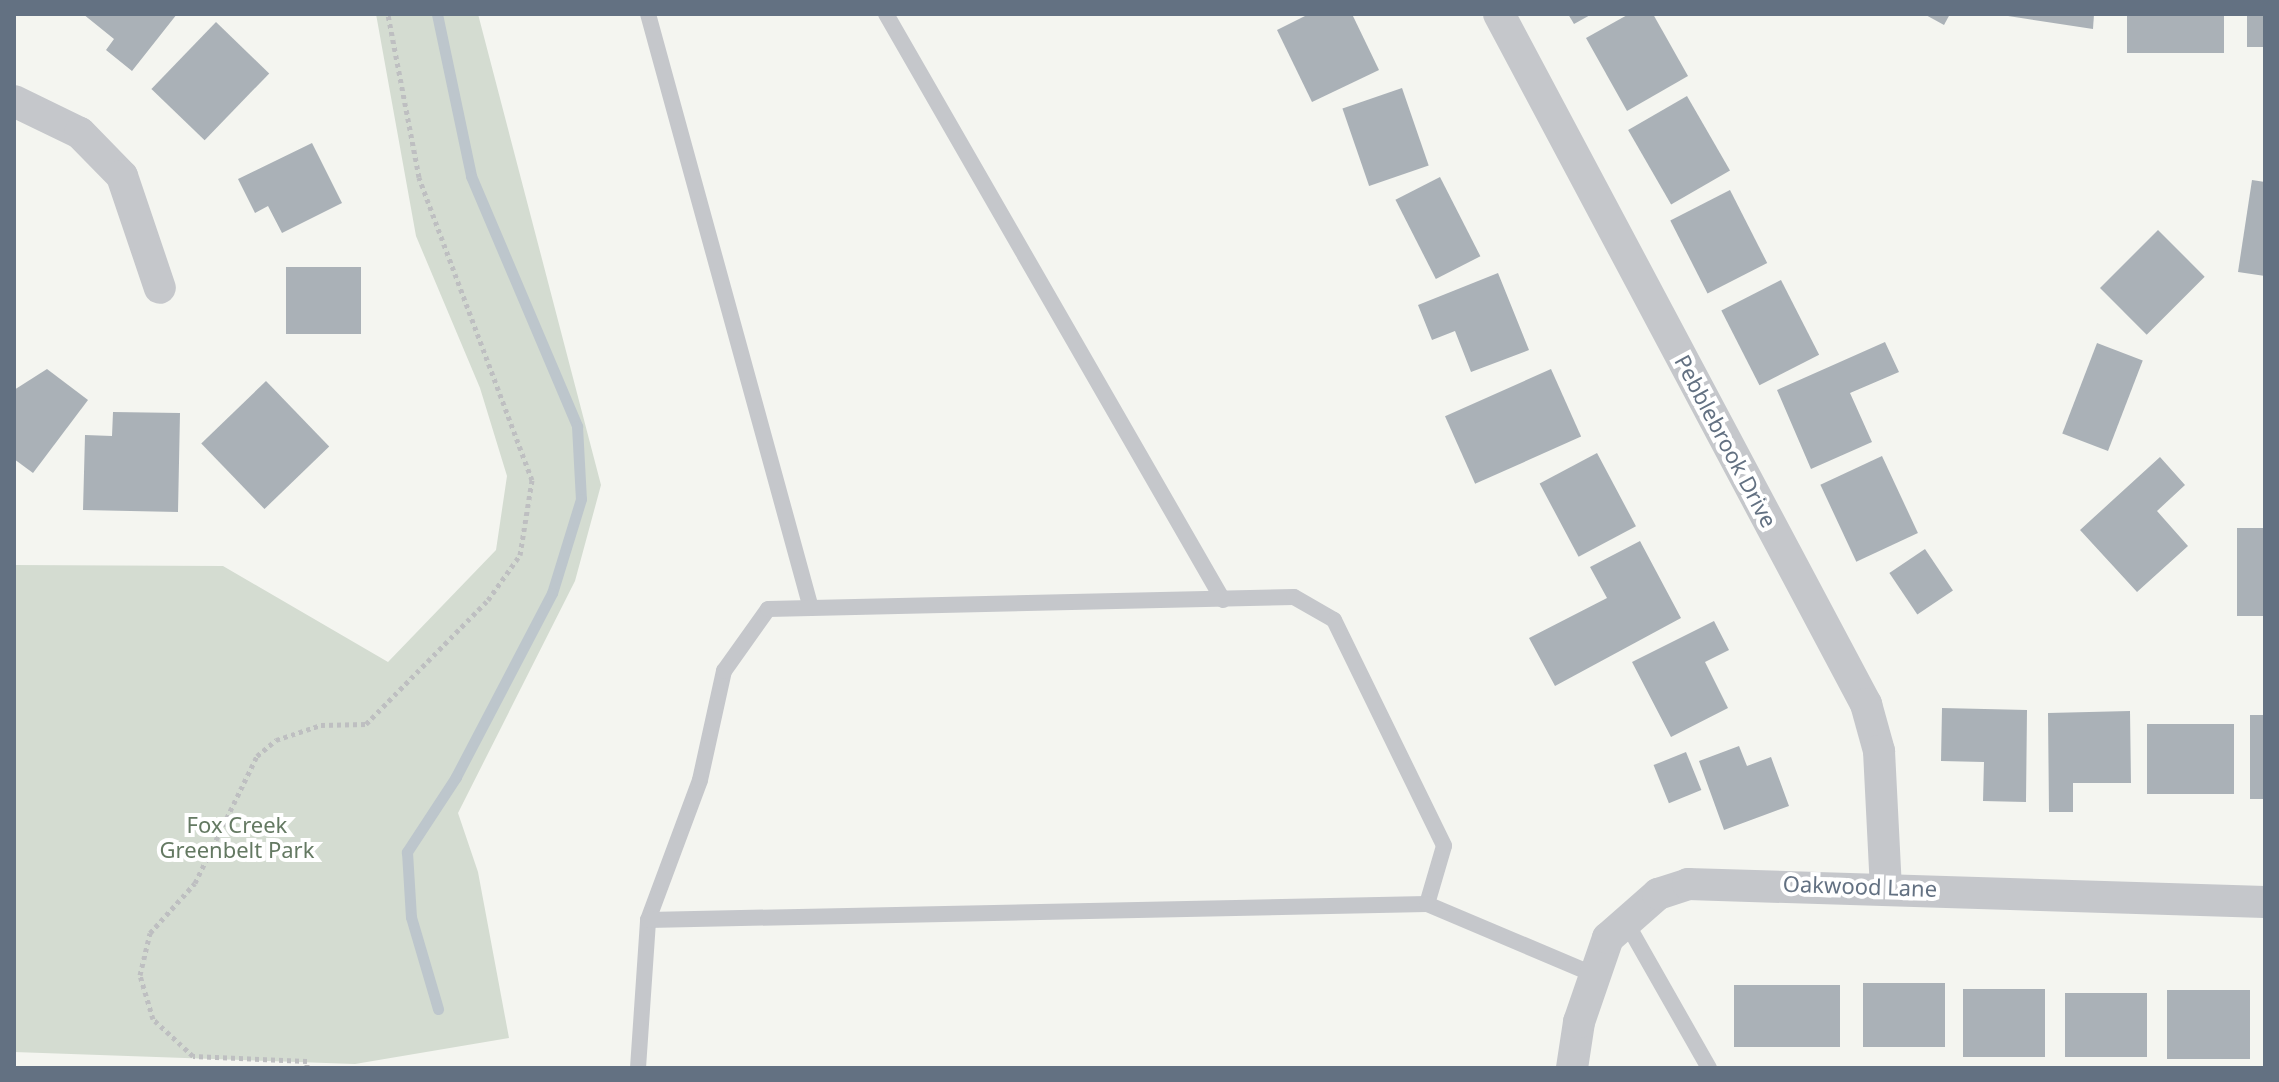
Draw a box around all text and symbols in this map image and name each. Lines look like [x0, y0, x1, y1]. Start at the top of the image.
street label: Pebblebrook Drive [1669, 350, 1783, 532]
park label: Fox Creek Greenbelt Park [160, 811, 314, 862]
street label: Oakwood Lane [1782, 870, 1938, 902]

